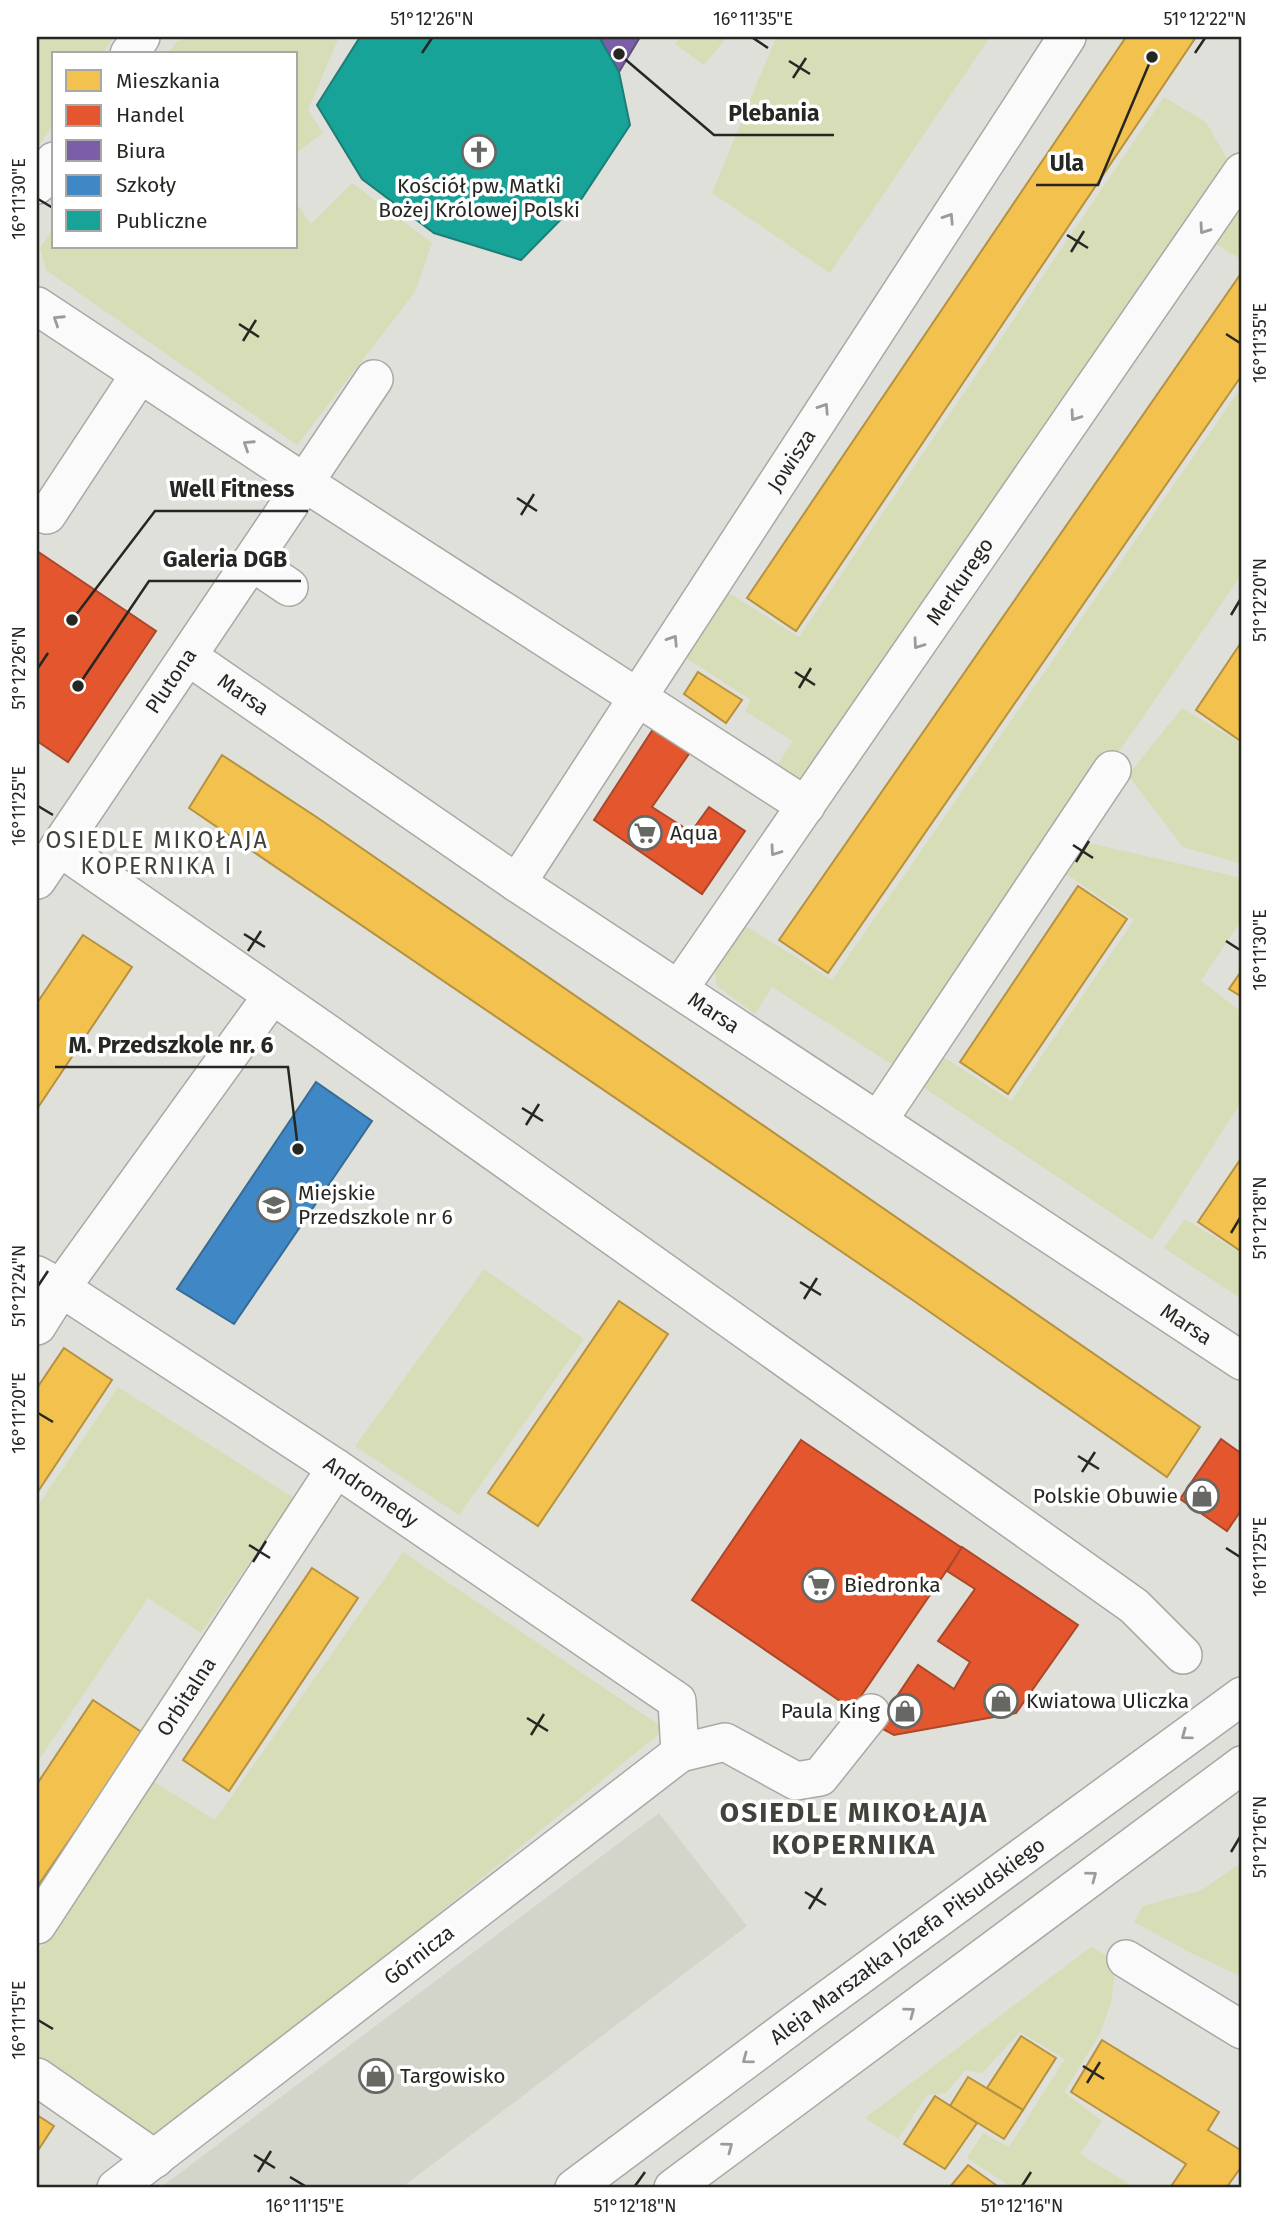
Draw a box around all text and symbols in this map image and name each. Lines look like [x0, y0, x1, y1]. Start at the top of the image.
text: 51°12'26"N [390, 8, 474, 30]
text: 16°11'35"E [713, 8, 793, 30]
text: 51°12'22"N [1163, 8, 1247, 30]
legend [52, 52, 298, 248]
text: Mieszkania [116, 68, 220, 94]
callout: Plebania [714, 91, 834, 135]
text: Plebania [728, 99, 820, 127]
text: Handel [116, 102, 184, 128]
church icon: Kościół pw. Matki Bożej Królowej Polski [460, 133, 498, 171]
text: Biura [116, 138, 166, 164]
callout: Ula [1036, 141, 1098, 185]
text: Ula [1050, 149, 1084, 177]
text: 16°11'30"E [8, 158, 30, 240]
text: Szkoły [116, 172, 177, 198]
place label: Kościół pw. Matki Bożej Królowej Polski [378, 173, 580, 223]
text: Publiczne [116, 208, 207, 234]
one-way arrow [940, 212, 953, 225]
one-way arrow [1199, 221, 1212, 234]
text: 16°11'35"E [1249, 303, 1271, 383]
one-way arrow [53, 316, 66, 329]
one-way arrow [816, 403, 829, 416]
one-way arrow [1070, 408, 1083, 421]
street label: Jowisza [762, 424, 822, 497]
one-way arrow [243, 441, 256, 454]
callout: Well Fitness [155, 467, 308, 511]
text: Well Fitness [170, 475, 294, 503]
street label: Merkurego [921, 533, 999, 630]
callout: Galeria DGB [149, 537, 301, 581]
text: Galeria DGB [163, 545, 287, 573]
text: 51°12'20"N [1249, 558, 1271, 642]
text: 51°12'26"N [8, 626, 30, 710]
one-way arrow [665, 635, 678, 648]
one-way arrow [914, 636, 926, 649]
street label: Plutona [140, 643, 202, 719]
street label: Marsa [213, 668, 274, 721]
text: 16°11'25"E [8, 766, 30, 846]
supermarket icon: Aqua [626, 814, 664, 852]
place label: Aqua [670, 820, 718, 846]
district label: OSIEDLE MIKOŁAJA KOPERNIKA I [45, 826, 269, 880]
one-way arrow [771, 843, 783, 856]
text: 16°11'30"E [1249, 909, 1271, 991]
street label: Marsa [683, 986, 745, 1039]
callout: M. Przedszkole nr. 6 [55, 1023, 288, 1067]
text: M. Przedszkole nr. 6 [68, 1031, 274, 1059]
text: 51°12'18"N [1249, 1177, 1271, 1259]
place label: Miejskie Przedszkole nr 6 [298, 1180, 453, 1230]
school or university icon: Miejskie Przedszkole nr 6 [255, 1186, 293, 1224]
text: 51°12'24"N [8, 1245, 30, 1327]
street label: Marsa [1156, 1298, 1217, 1351]
text: 16°11'20"E [8, 1372, 30, 1454]
street label: Andromedy [319, 1450, 424, 1534]
shop icon: Polskie Obuwie [1183, 1477, 1221, 1515]
place label: Polskie Obuwie [1033, 1483, 1178, 1509]
text: 16°11'25"E [1249, 1517, 1271, 1597]
supermarket icon: Biedronka [800, 1566, 838, 1604]
place label: Biedronka [844, 1572, 941, 1598]
street label: Orbitalna [151, 1652, 222, 1741]
shop icon: Kwiatowa Uliczka [982, 1682, 1020, 1720]
place label: Kwiatowa Uliczka [1026, 1688, 1189, 1714]
shop icon: Paula King [886, 1692, 924, 1730]
place label: Paula King [781, 1698, 880, 1724]
one-way arrow [1181, 1727, 1194, 1739]
district label: OSIEDLE MIKOŁAJA KOPERNIKA [720, 1796, 988, 1861]
text: 51°12'16"N [1249, 1796, 1271, 1878]
street label: Aleja Marszałka Józefa Piłsudskiego [765, 1832, 1050, 2050]
one-way arrow [1085, 1871, 1097, 1884]
street label: Górnicza [379, 1919, 459, 1991]
text: 16°11'15"E [8, 1981, 30, 2059]
one-way arrow [902, 2007, 915, 2020]
one-way arrow [742, 2051, 755, 2063]
shop icon: Targowisko [357, 2057, 395, 2095]
place label: Targowisko [400, 2063, 505, 2089]
one-way arrow [720, 2143, 732, 2156]
text: 16°11'15"E [266, 2195, 344, 2217]
text: 51°12'18"N [594, 2195, 676, 2217]
text: 51°12'16"N [981, 2195, 1063, 2217]

